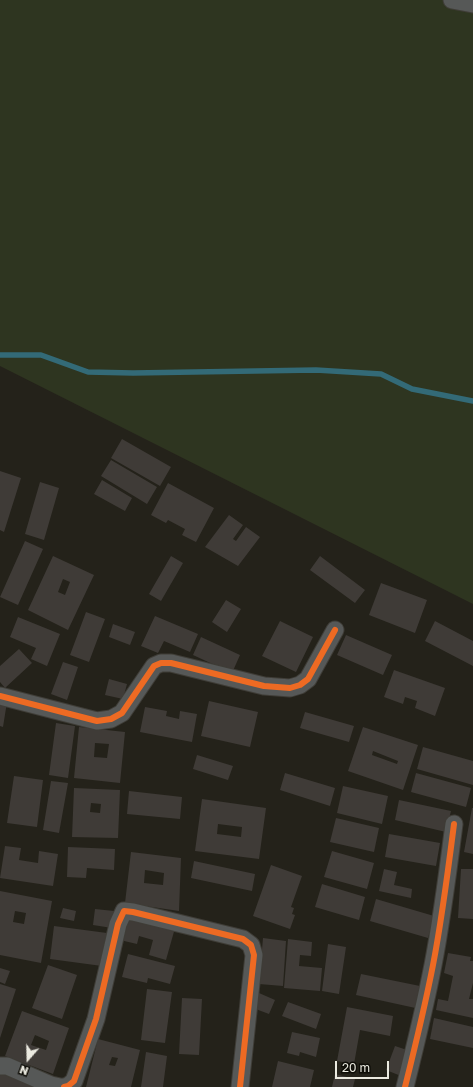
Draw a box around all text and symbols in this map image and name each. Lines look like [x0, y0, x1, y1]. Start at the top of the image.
north arrow [8, 1039, 48, 1079]
scale bar [337, 1053, 391, 1079]
text: 20 m [342, 1060, 370, 1075]
text: N [18, 1063, 30, 1078]

